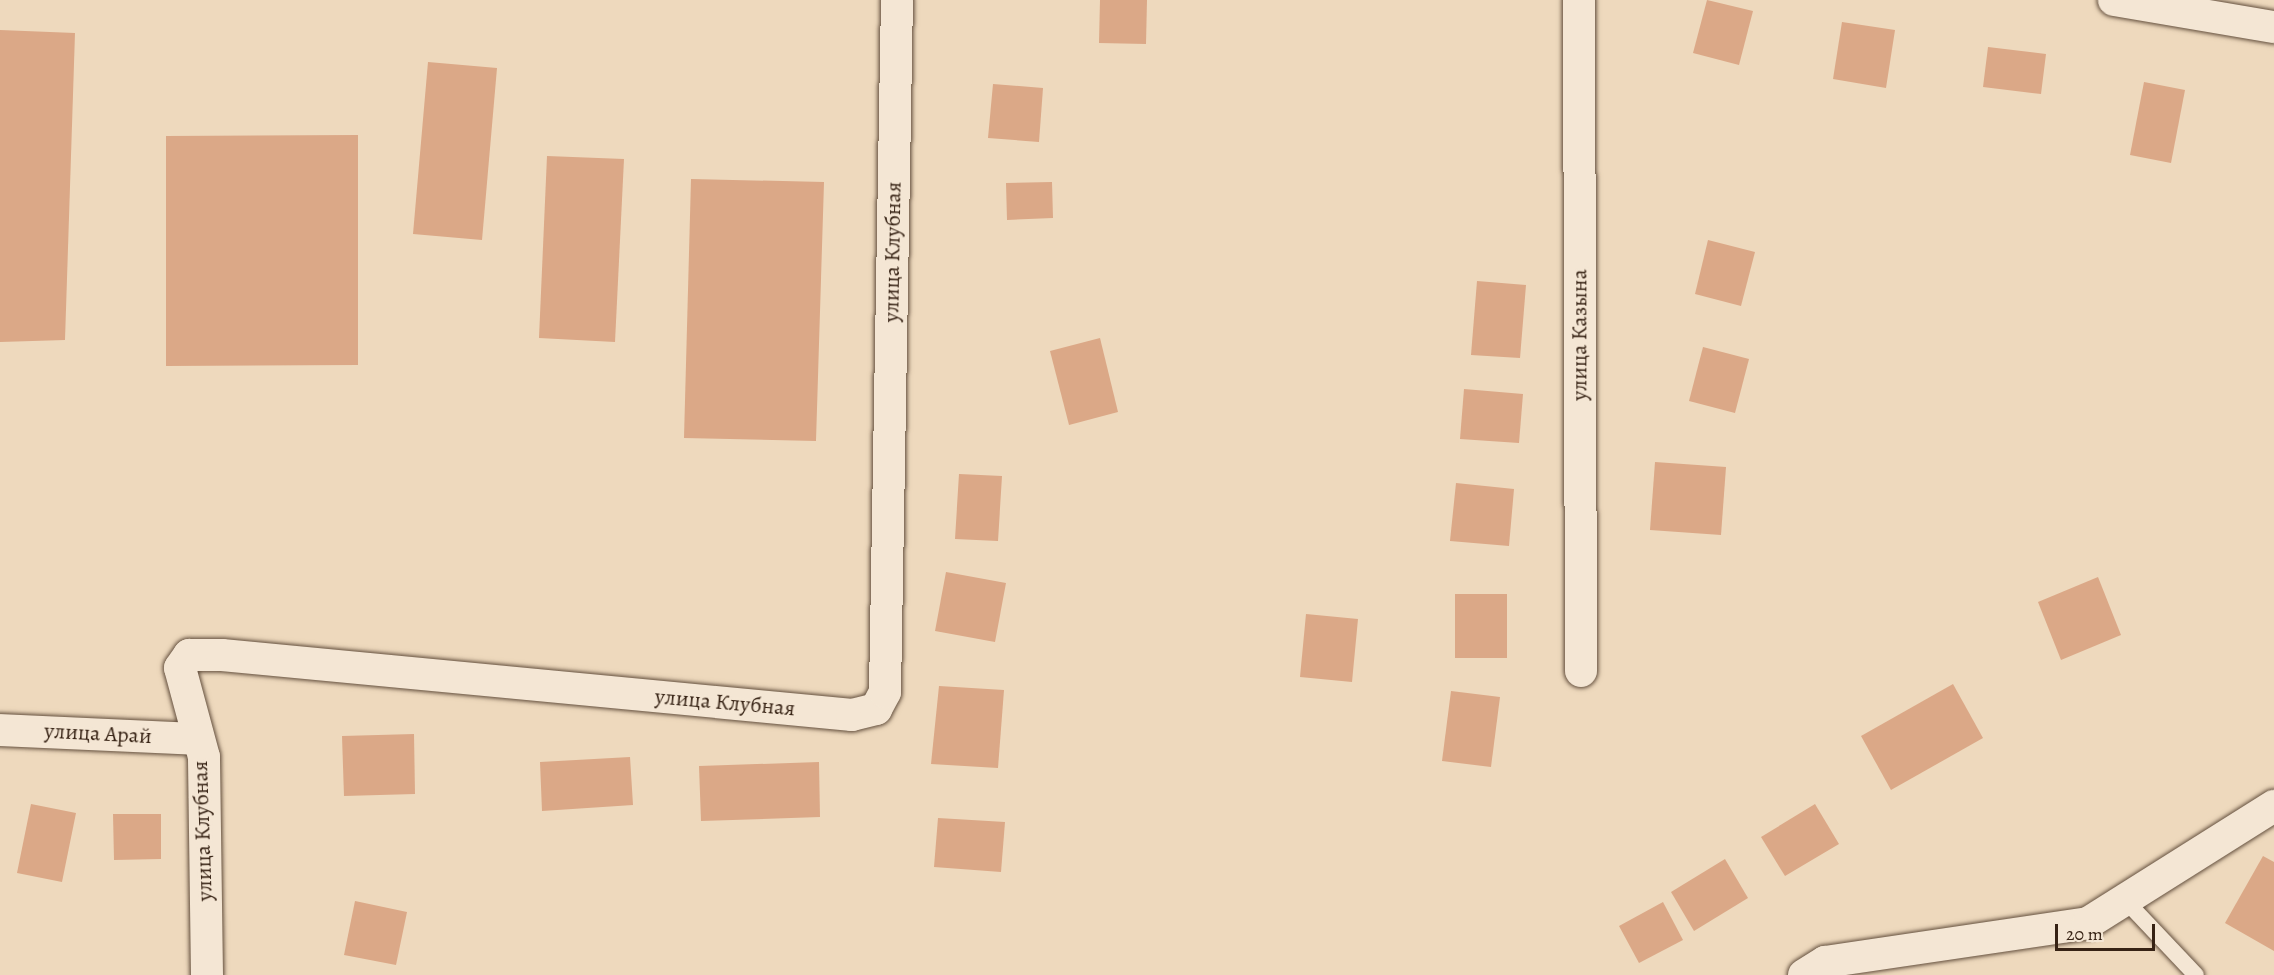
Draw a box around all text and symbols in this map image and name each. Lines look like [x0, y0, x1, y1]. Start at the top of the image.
street label: улица Клубная [879, 181, 907, 323]
street label: улица Казына [1567, 269, 1593, 401]
street label: улица Клубная [654, 684, 796, 722]
street label: улица Арай [44, 718, 152, 750]
street label: улица Клубная [187, 760, 219, 902]
scale bar [2058, 912, 2158, 950]
text: 20 m [2066, 922, 2103, 946]

